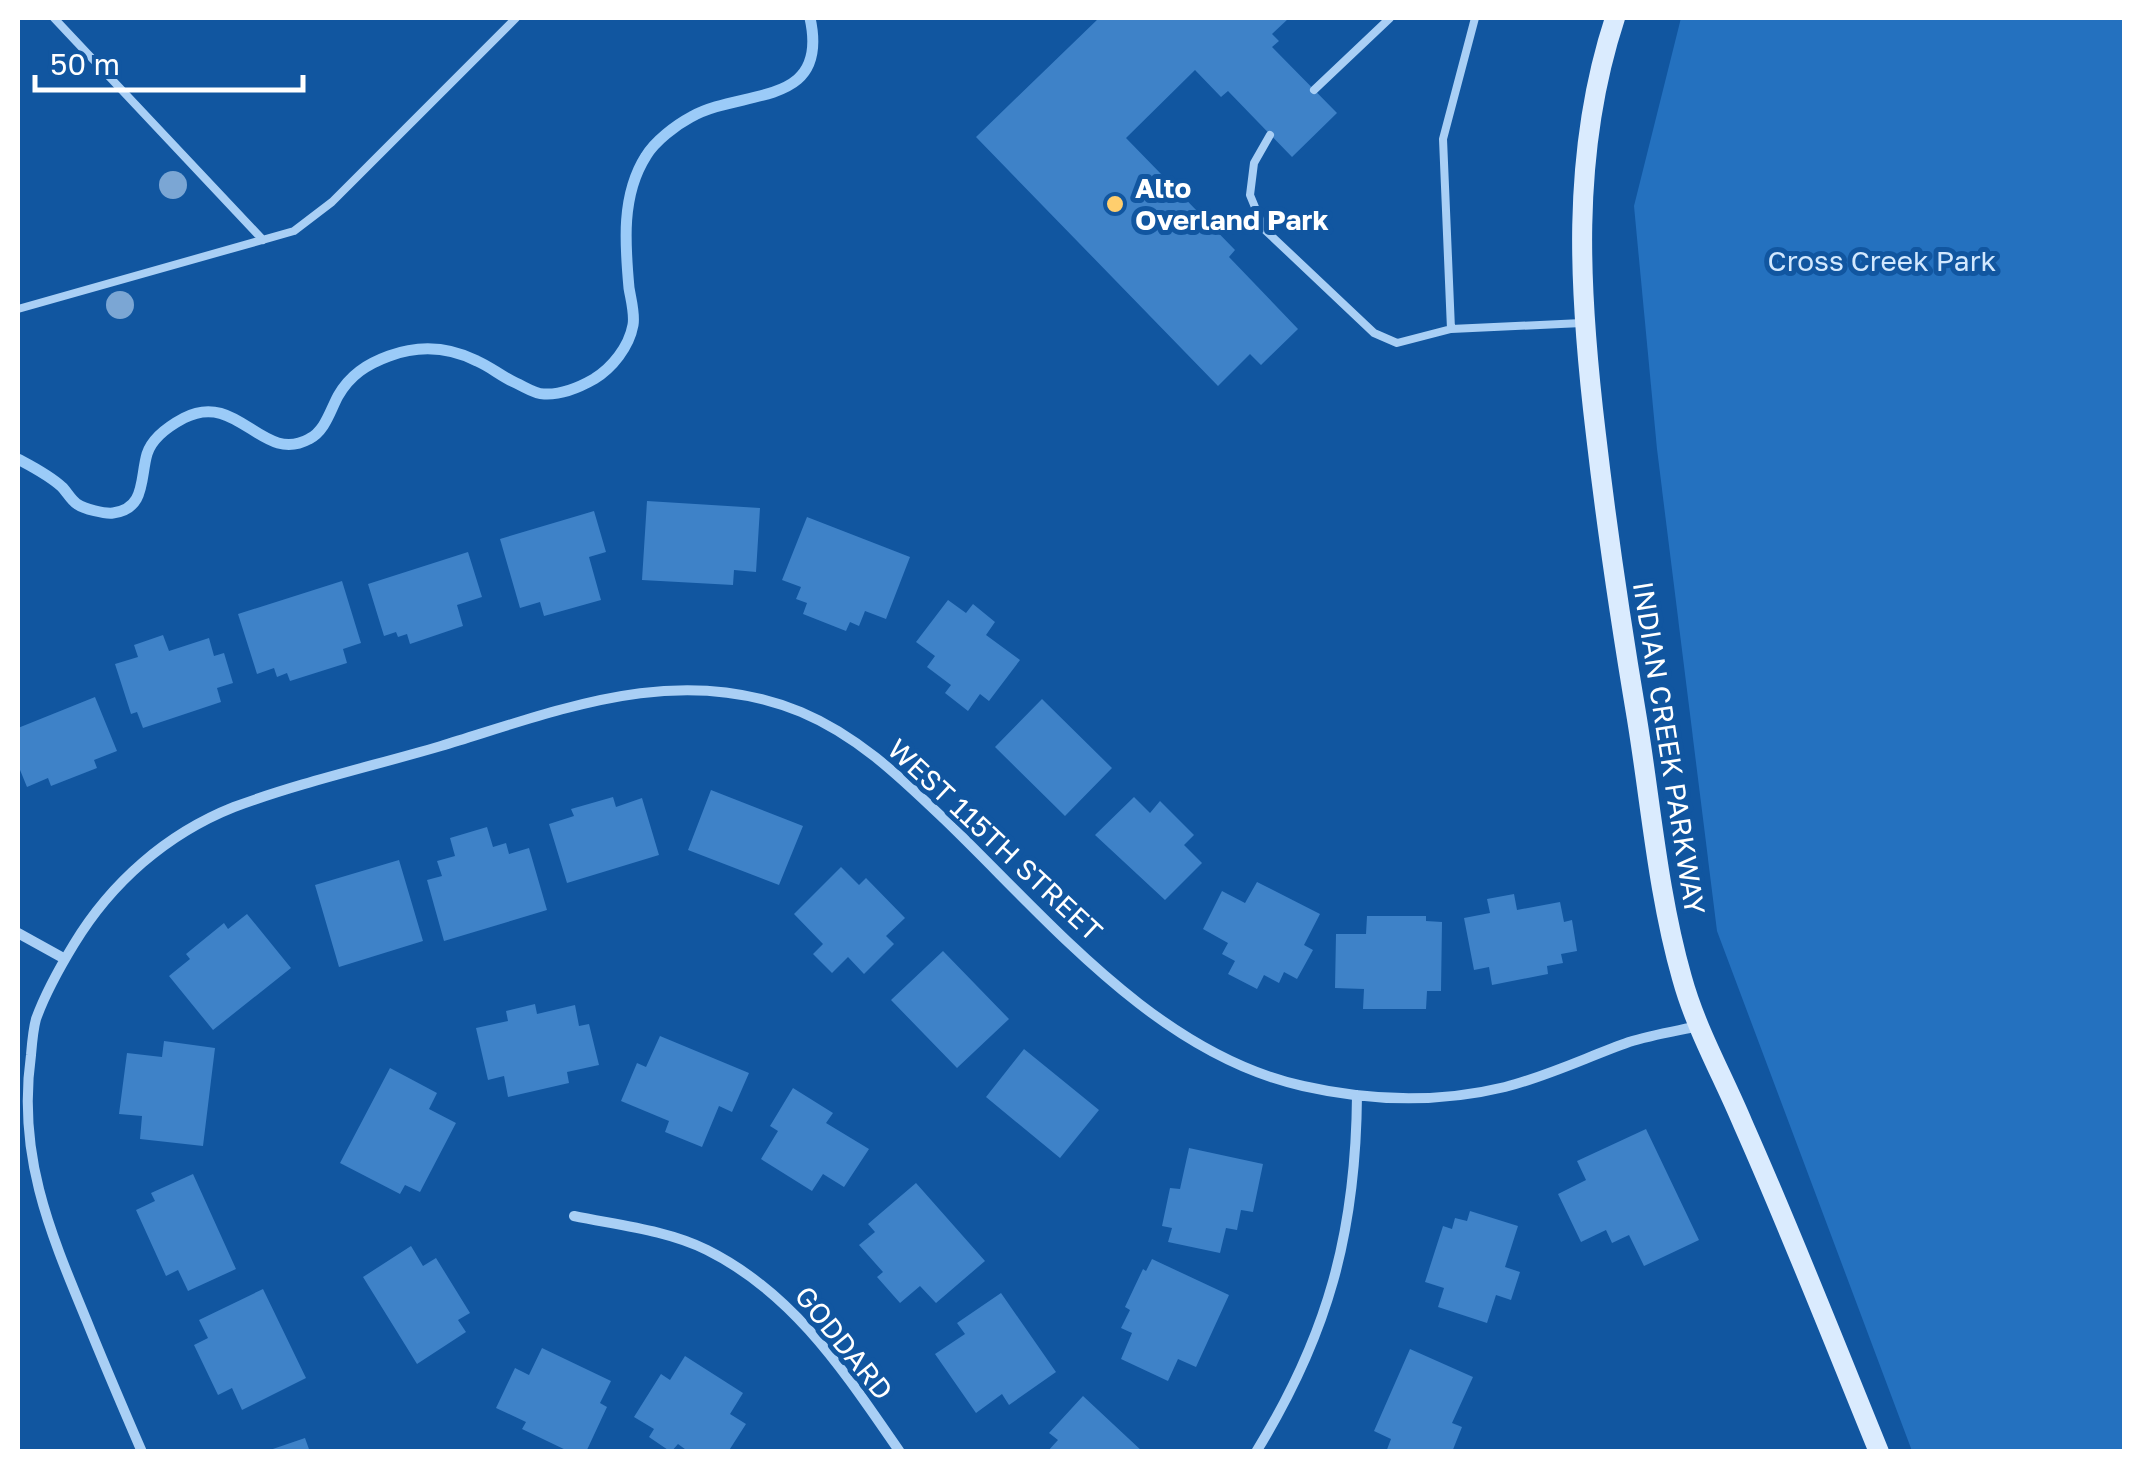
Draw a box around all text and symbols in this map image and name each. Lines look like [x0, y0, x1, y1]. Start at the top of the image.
scale bar [35, 30, 302, 92]
text: 50 m [50, 46, 120, 82]
place label: Alto Overland Park [1135, 171, 1329, 236]
marker: Alto Overland Park [1104, 193, 1126, 215]
park label: Cross Creek Park [1768, 244, 1997, 277]
street label: INDIAN CREEK PARKWAY [1627, 579, 1712, 917]
street label: WEST 115TH STREET [881, 732, 1109, 947]
street label: GODDARD [789, 1279, 900, 1406]

